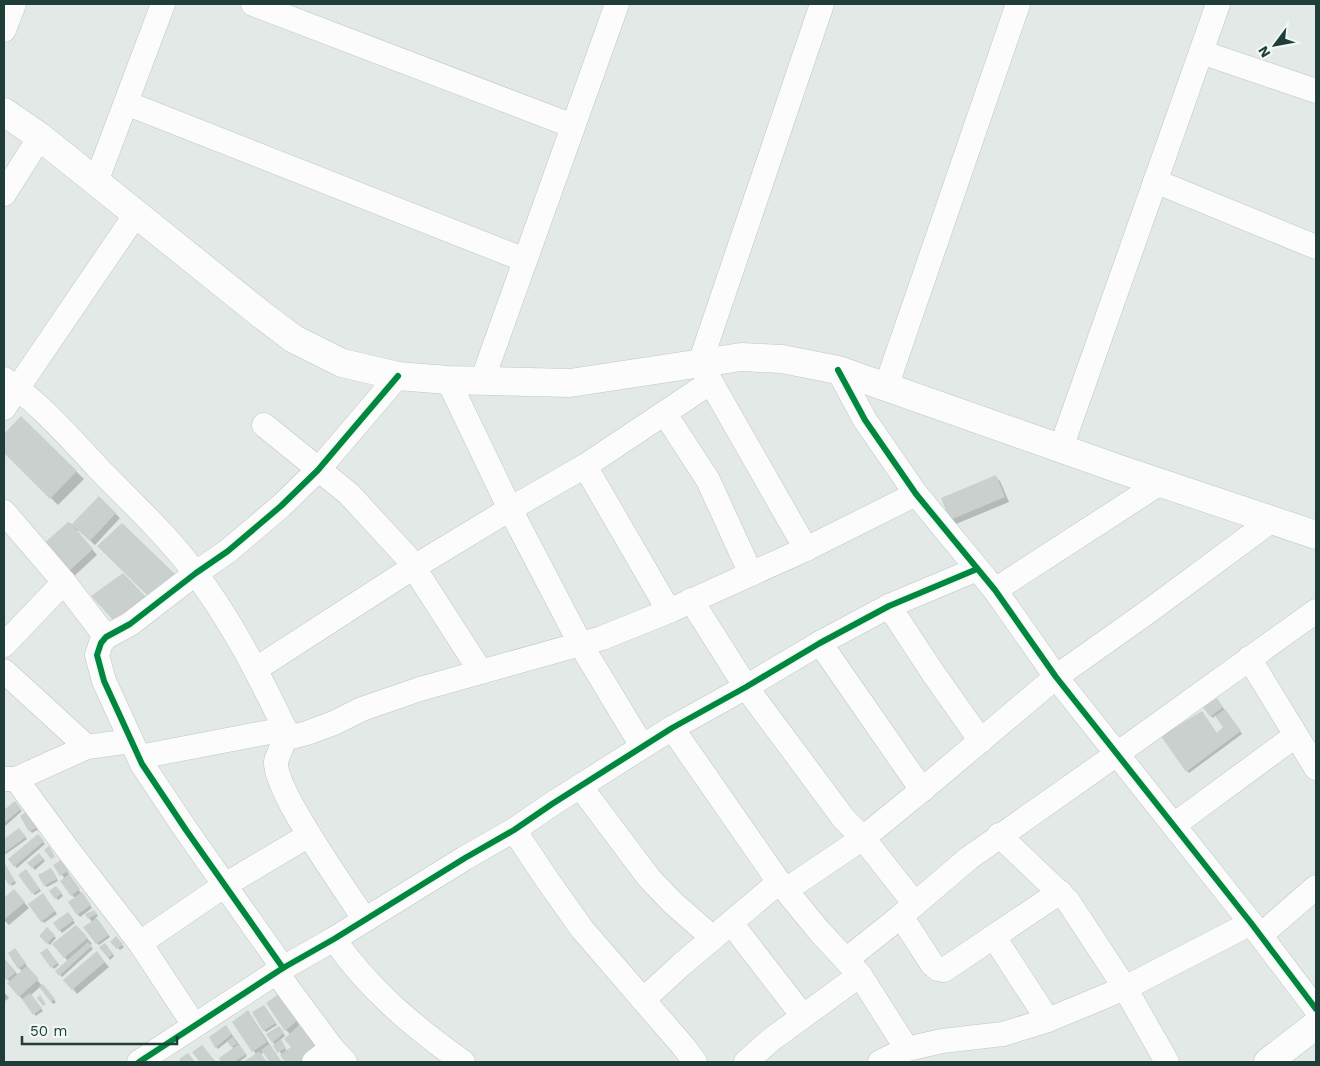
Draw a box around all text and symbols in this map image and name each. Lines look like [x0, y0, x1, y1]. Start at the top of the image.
north arrow [1250, 20, 1300, 70]
text: N [1254, 43, 1274, 61]
scale bar [22, 1014, 178, 1046]
text: 50 m [30, 1022, 67, 1040]

